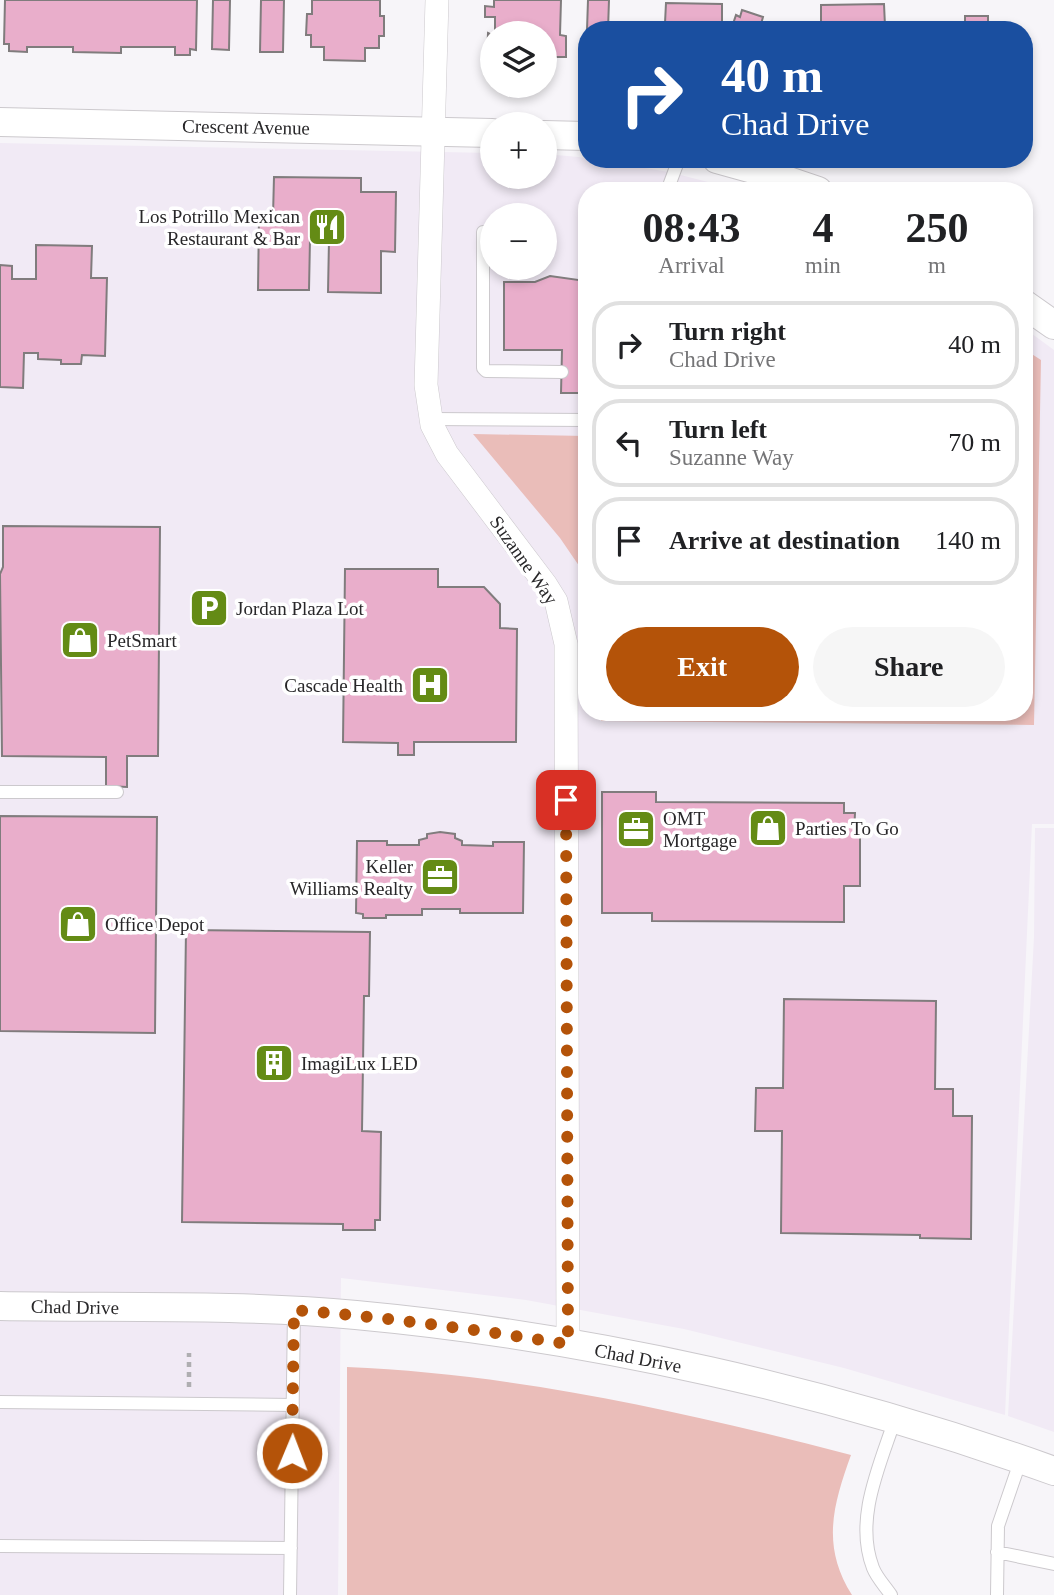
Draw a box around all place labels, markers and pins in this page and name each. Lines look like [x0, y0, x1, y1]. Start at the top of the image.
place label: Los Potrillo Mexican Restaurant & Bar [139, 206, 301, 249]
restaurant icon: Los Potrillo Mexican Restaurant & Bar [306, 206, 348, 248]
parking icon: Jordan Plaza Lot [188, 587, 230, 629]
place label: Jordan Plaza Lot [236, 598, 364, 619]
shop icon: PetSmart [59, 619, 101, 661]
place label: PetSmart [107, 630, 177, 651]
hospital icon: Cascade Health [409, 664, 451, 706]
place label: Cascade Health [284, 675, 403, 696]
pin [536, 770, 596, 830]
shop icon: Parties To Go [747, 807, 789, 849]
office icon: OMT Mortgage [615, 808, 657, 850]
place label: OMT Mortgage [663, 808, 737, 851]
place label: Parties To Go [795, 818, 899, 839]
place label: Keller Williams Realty [290, 856, 414, 899]
office icon: Keller Williams Realty [419, 856, 461, 898]
shop icon: Office Depot [57, 903, 99, 945]
place label: Office Depot [105, 914, 205, 935]
building icon: ImagiLux LED [253, 1042, 295, 1084]
place label: ImagiLux LED [301, 1053, 418, 1074]

